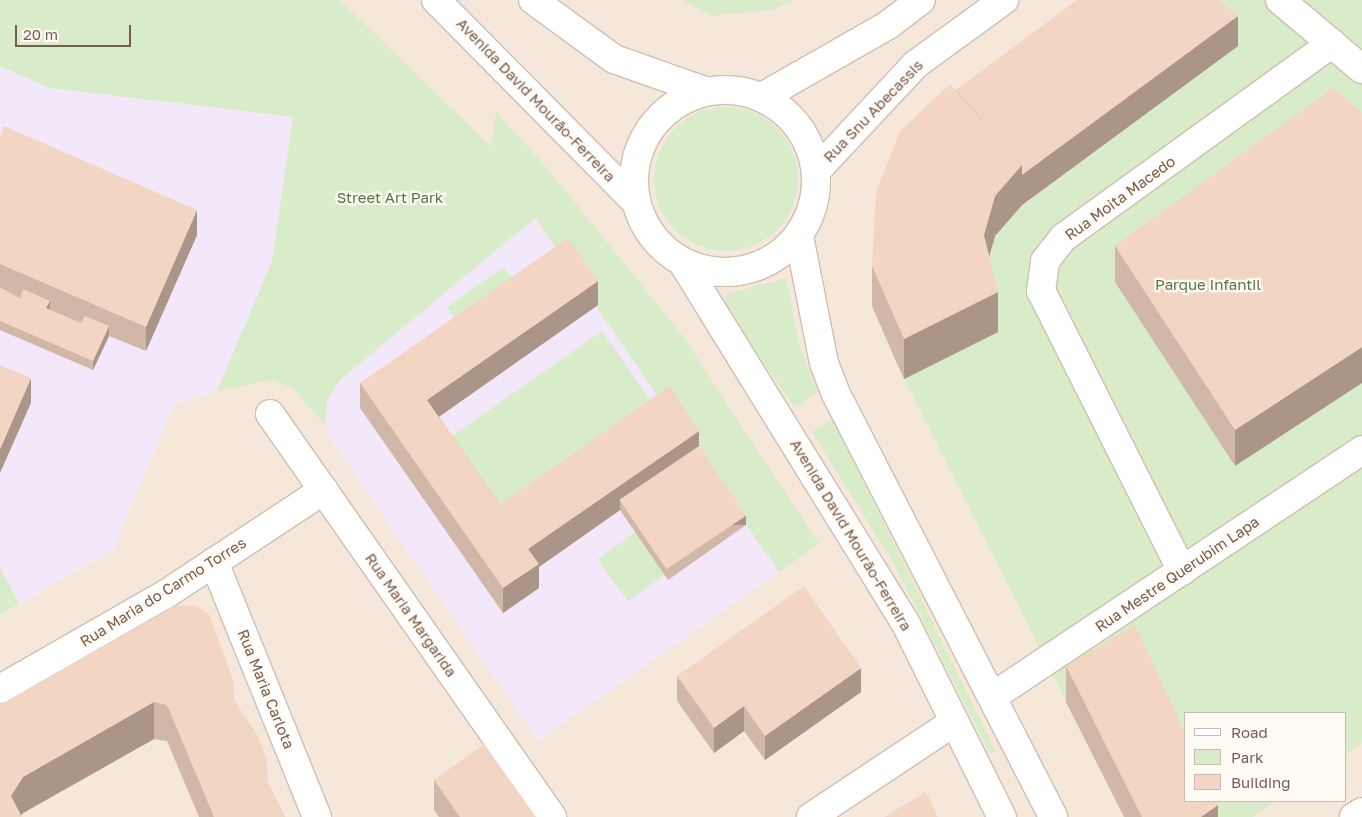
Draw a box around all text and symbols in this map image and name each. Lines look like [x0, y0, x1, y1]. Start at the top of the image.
street label: Avenida David Mourão-Ferreira [453, 14, 619, 186]
scale bar [18, 15, 134, 47]
text: 20 m [23, 25, 58, 43]
street label: Rua Snu Abecassis [820, 56, 926, 166]
street label: Rua Moita Macedo [1061, 152, 1179, 244]
park label: Street Art Park [337, 189, 443, 207]
park label: Parque Infantil [1155, 276, 1261, 294]
street label: Avenida David Mourão-Ferreira [787, 436, 915, 634]
street label: Rua Mestre Querubim Lapa [1092, 512, 1262, 636]
street label: Rua Maria do Carmo Torres [77, 533, 249, 651]
street label: Rua Maria Margarida [361, 550, 461, 680]
street label: Rua Maria Carlota [234, 627, 298, 751]
legend [1184, 712, 1347, 802]
text: Road [1231, 723, 1268, 741]
text: Park [1231, 748, 1263, 766]
text: Building [1231, 773, 1291, 791]

